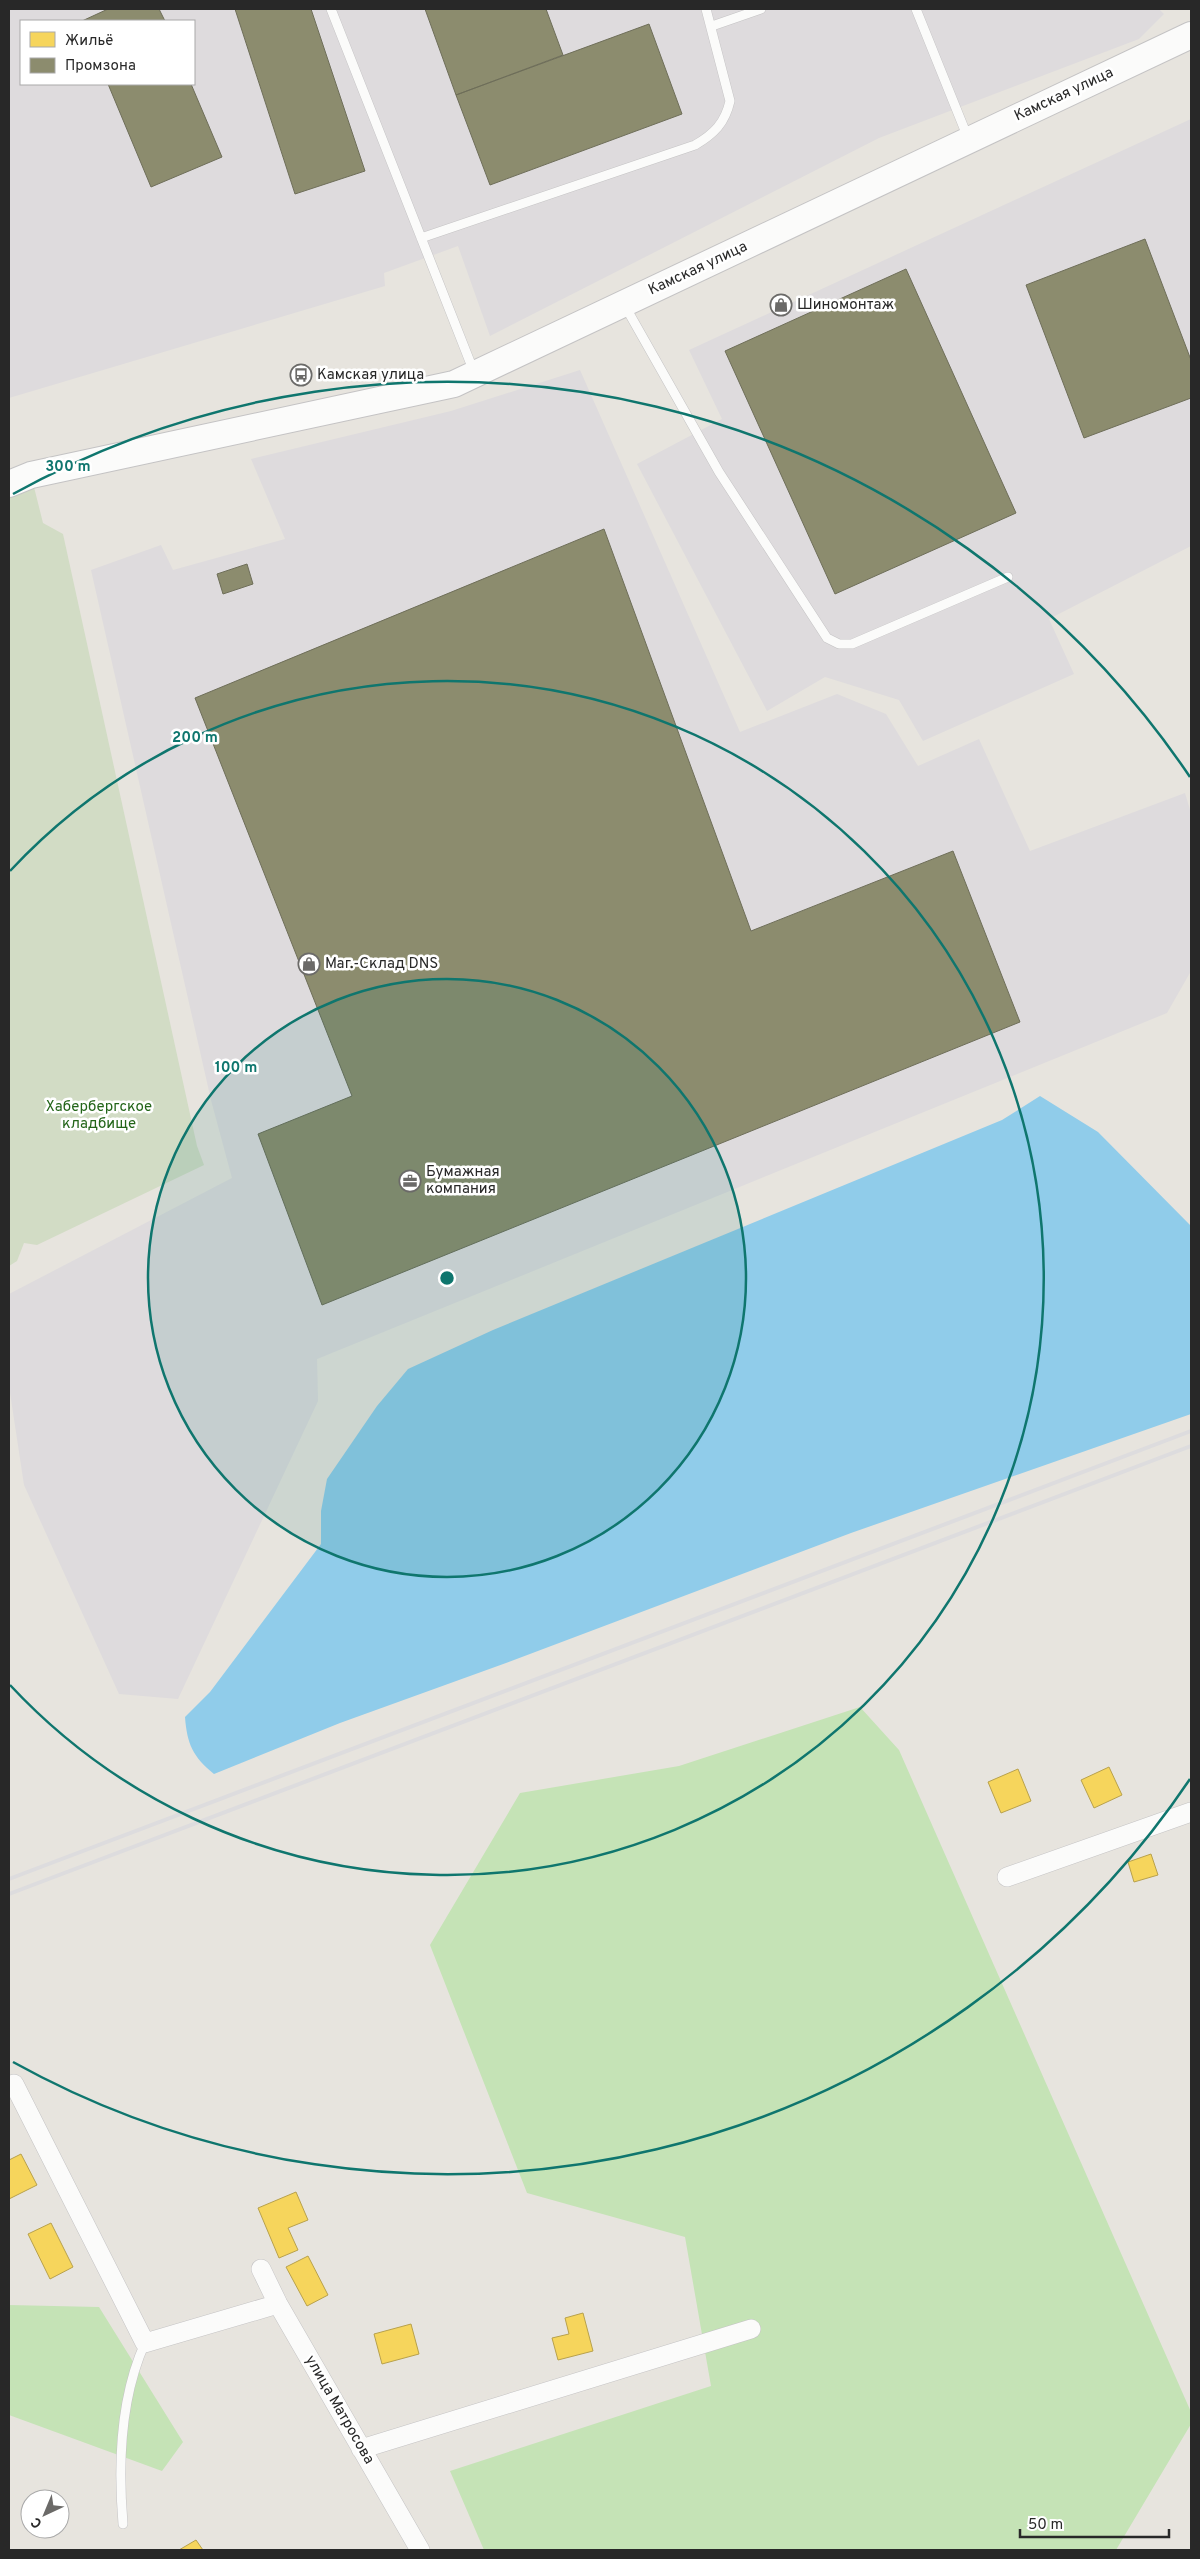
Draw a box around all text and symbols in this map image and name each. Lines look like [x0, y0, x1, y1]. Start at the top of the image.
legend [20, 20, 195, 85]
text: Жильё [65, 32, 113, 51]
text: Промзона [65, 57, 136, 76]
street label: Камская улица [1011, 64, 1117, 126]
street label: Камская улица [645, 238, 751, 300]
shop icon: Шиномонтаж [769, 293, 793, 317]
place label: Шиномонтаж [797, 296, 895, 315]
bus stop icon: Камская улица [289, 363, 313, 387]
place label: Камская улица [317, 366, 424, 385]
text: 300 m [45, 458, 91, 477]
text: 200 m [172, 729, 218, 748]
shop icon: Маг.-Склад DNS [297, 952, 321, 976]
place label: Маг.-Склад DNS [325, 955, 438, 974]
text: 100 m [215, 1059, 257, 1078]
park label: Хабербергское кладбище [46, 1098, 152, 1134]
place label: Бумажная компания [426, 1163, 500, 1199]
office icon: Бумажная компания [398, 1169, 422, 1193]
centre of rings [438, 1269, 456, 1287]
street label: улица Матросова [300, 2352, 378, 2468]
north arrow [20, 2489, 70, 2539]
scale bar [1020, 2506, 1169, 2538]
text: С [28, 2513, 46, 2531]
text: 50 m [1028, 2516, 1063, 2535]

